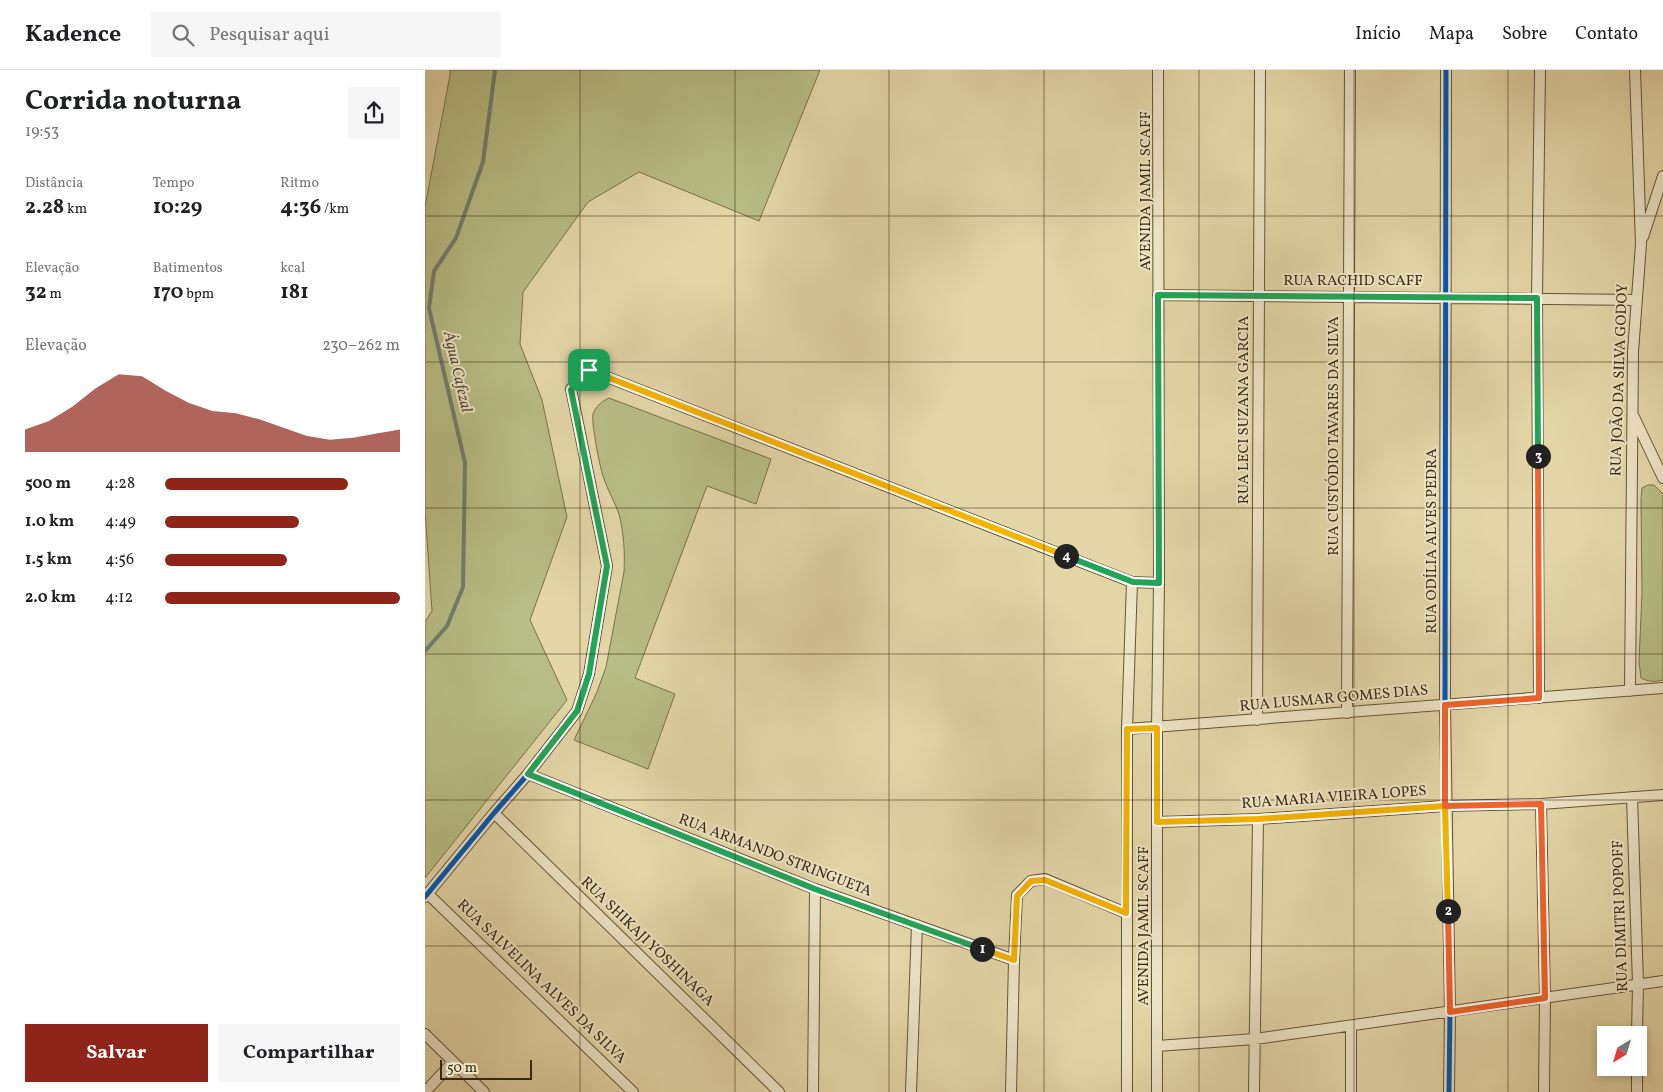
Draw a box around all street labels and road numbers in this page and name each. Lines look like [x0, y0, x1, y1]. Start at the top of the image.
street label: AVENIDA JAMIL SCAFF [1136, 111, 1157, 271]
street label: RUA RACHID SCAFF [1283, 271, 1423, 292]
street label: RUA JOÃO DA SILVA GODOY [1606, 283, 1634, 477]
street label: RUA LECI SUZANA GARCIA [1234, 315, 1255, 504]
street label: RUA CUSTÓDIO TAVARES DA SILVA [1324, 316, 1345, 556]
street label: RUA ODÍLIA ALVES PEDRA [1422, 448, 1443, 634]
street label: RUA LUSMAR GOMES DIAS [1239, 680, 1429, 718]
street label: RUA MARIA VIEIRA LOPES [1241, 781, 1427, 815]
street label: RUA ARMANDO STRINGUETA [675, 809, 875, 903]
street label: RUA DIMITRI POPOFF [1608, 840, 1634, 992]
street label: AVENIDA JAMIL SCAFF [1134, 846, 1155, 1006]
street label: RUA SHIKAJI YOSHINAGA [575, 872, 719, 1012]
street label: RUA SALVELINA ALVES DA SILVA [452, 895, 631, 1069]

